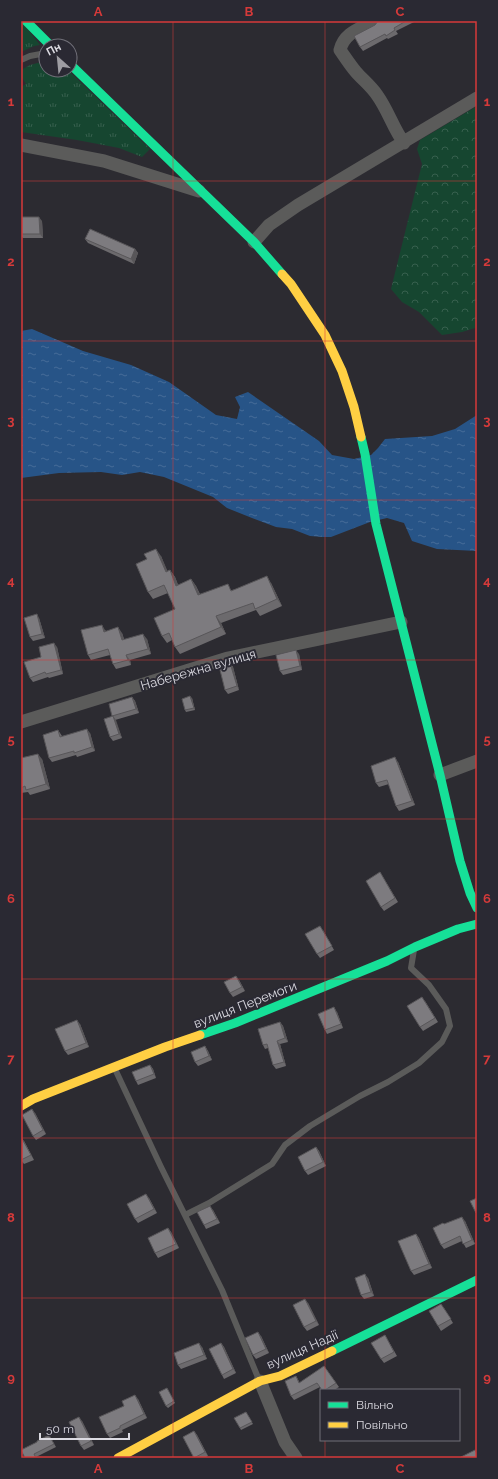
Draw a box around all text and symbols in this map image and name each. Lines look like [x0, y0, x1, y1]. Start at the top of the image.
text: A [94, 4, 103, 19]
text: B [245, 4, 254, 19]
text: C [396, 4, 405, 19]
north arrow [38, 38, 78, 78]
text: Пн [44, 40, 63, 59]
text: 1 [8, 94, 15, 109]
text: 1 [484, 94, 491, 109]
text: 2 [7, 254, 15, 269]
text: 2 [483, 254, 491, 269]
text: 3 [7, 413, 15, 428]
text: 3 [483, 413, 491, 428]
text: 4 [7, 573, 15, 588]
text: 4 [483, 573, 491, 588]
street label: Набережна вулиця [139, 646, 258, 693]
text: 5 [7, 732, 15, 747]
text: 5 [483, 732, 491, 747]
text: 6 [7, 891, 15, 906]
text: 6 [483, 891, 491, 906]
street label: вулиця Перемоги [192, 978, 299, 1031]
text: 7 [7, 1051, 15, 1066]
text: 7 [483, 1051, 491, 1066]
text: 8 [7, 1210, 15, 1225]
text: 8 [483, 1210, 491, 1225]
street label: вулиця Надії [264, 1327, 340, 1372]
text: 9 [7, 1370, 15, 1385]
text: 9 [483, 1370, 491, 1385]
legend [320, 1389, 460, 1441]
text: Вільно [356, 1398, 393, 1412]
scale bar [40, 1415, 129, 1441]
text: Повільно [356, 1418, 408, 1432]
text: 50 m [46, 1422, 74, 1436]
text: A [94, 1461, 103, 1476]
text: B [245, 1461, 254, 1476]
text: C [396, 1461, 405, 1476]

